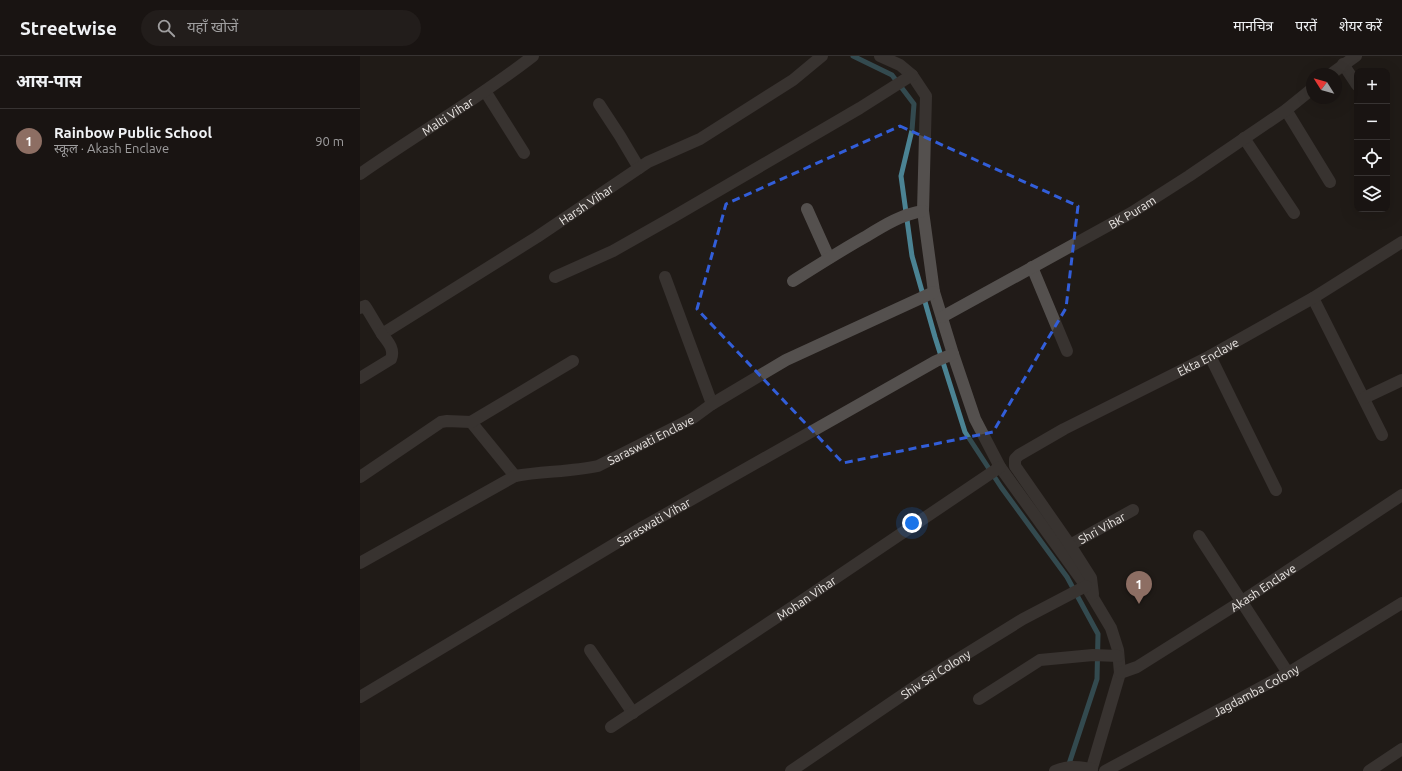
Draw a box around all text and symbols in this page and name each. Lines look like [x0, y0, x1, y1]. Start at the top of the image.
search box [141, 10, 421, 46]
text: Streetwise [20, 17, 117, 39]
icon: search [155, 17, 177, 39]
text: यहाँ खोजें [187, 18, 238, 35]
text: मानचित्र [1233, 18, 1273, 34]
text: परतें [1295, 18, 1317, 34]
text: शेयर करें [1339, 18, 1382, 34]
north arrow [1306, 68, 1342, 104]
map controls [1354, 68, 1390, 212]
button: + [1354, 68, 1390, 104]
text: आस-पास [16, 71, 82, 90]
street label: Malti Vihar [419, 94, 476, 137]
button: − [1354, 104, 1390, 140]
text: Rainbow Public School [54, 124, 212, 141]
text: 1 [25, 134, 33, 148]
text: 90 m [315, 134, 344, 148]
button: locate [1354, 140, 1390, 176]
text: स्कूल · Akash Enclave [54, 141, 169, 155]
button: layers [1354, 176, 1390, 212]
street label: Harsh Vihar [556, 181, 616, 227]
street label: BK Puram [1106, 193, 1158, 231]
street label: Ekta Enclave [1175, 335, 1240, 378]
street label: Saraswati Enclave [605, 412, 696, 467]
street label: Saraswati Vihar [614, 495, 693, 548]
street label: Shri Vihar [1076, 509, 1128, 546]
your location [902, 513, 922, 533]
street label: Akash Enclave [1228, 561, 1298, 613]
pin: 1 [1126, 571, 1152, 604]
street label: Mohan Vihar [774, 573, 839, 622]
street label: Shiv Sai Colony [898, 647, 973, 701]
street label: Jagdamba Colony [1211, 661, 1301, 719]

